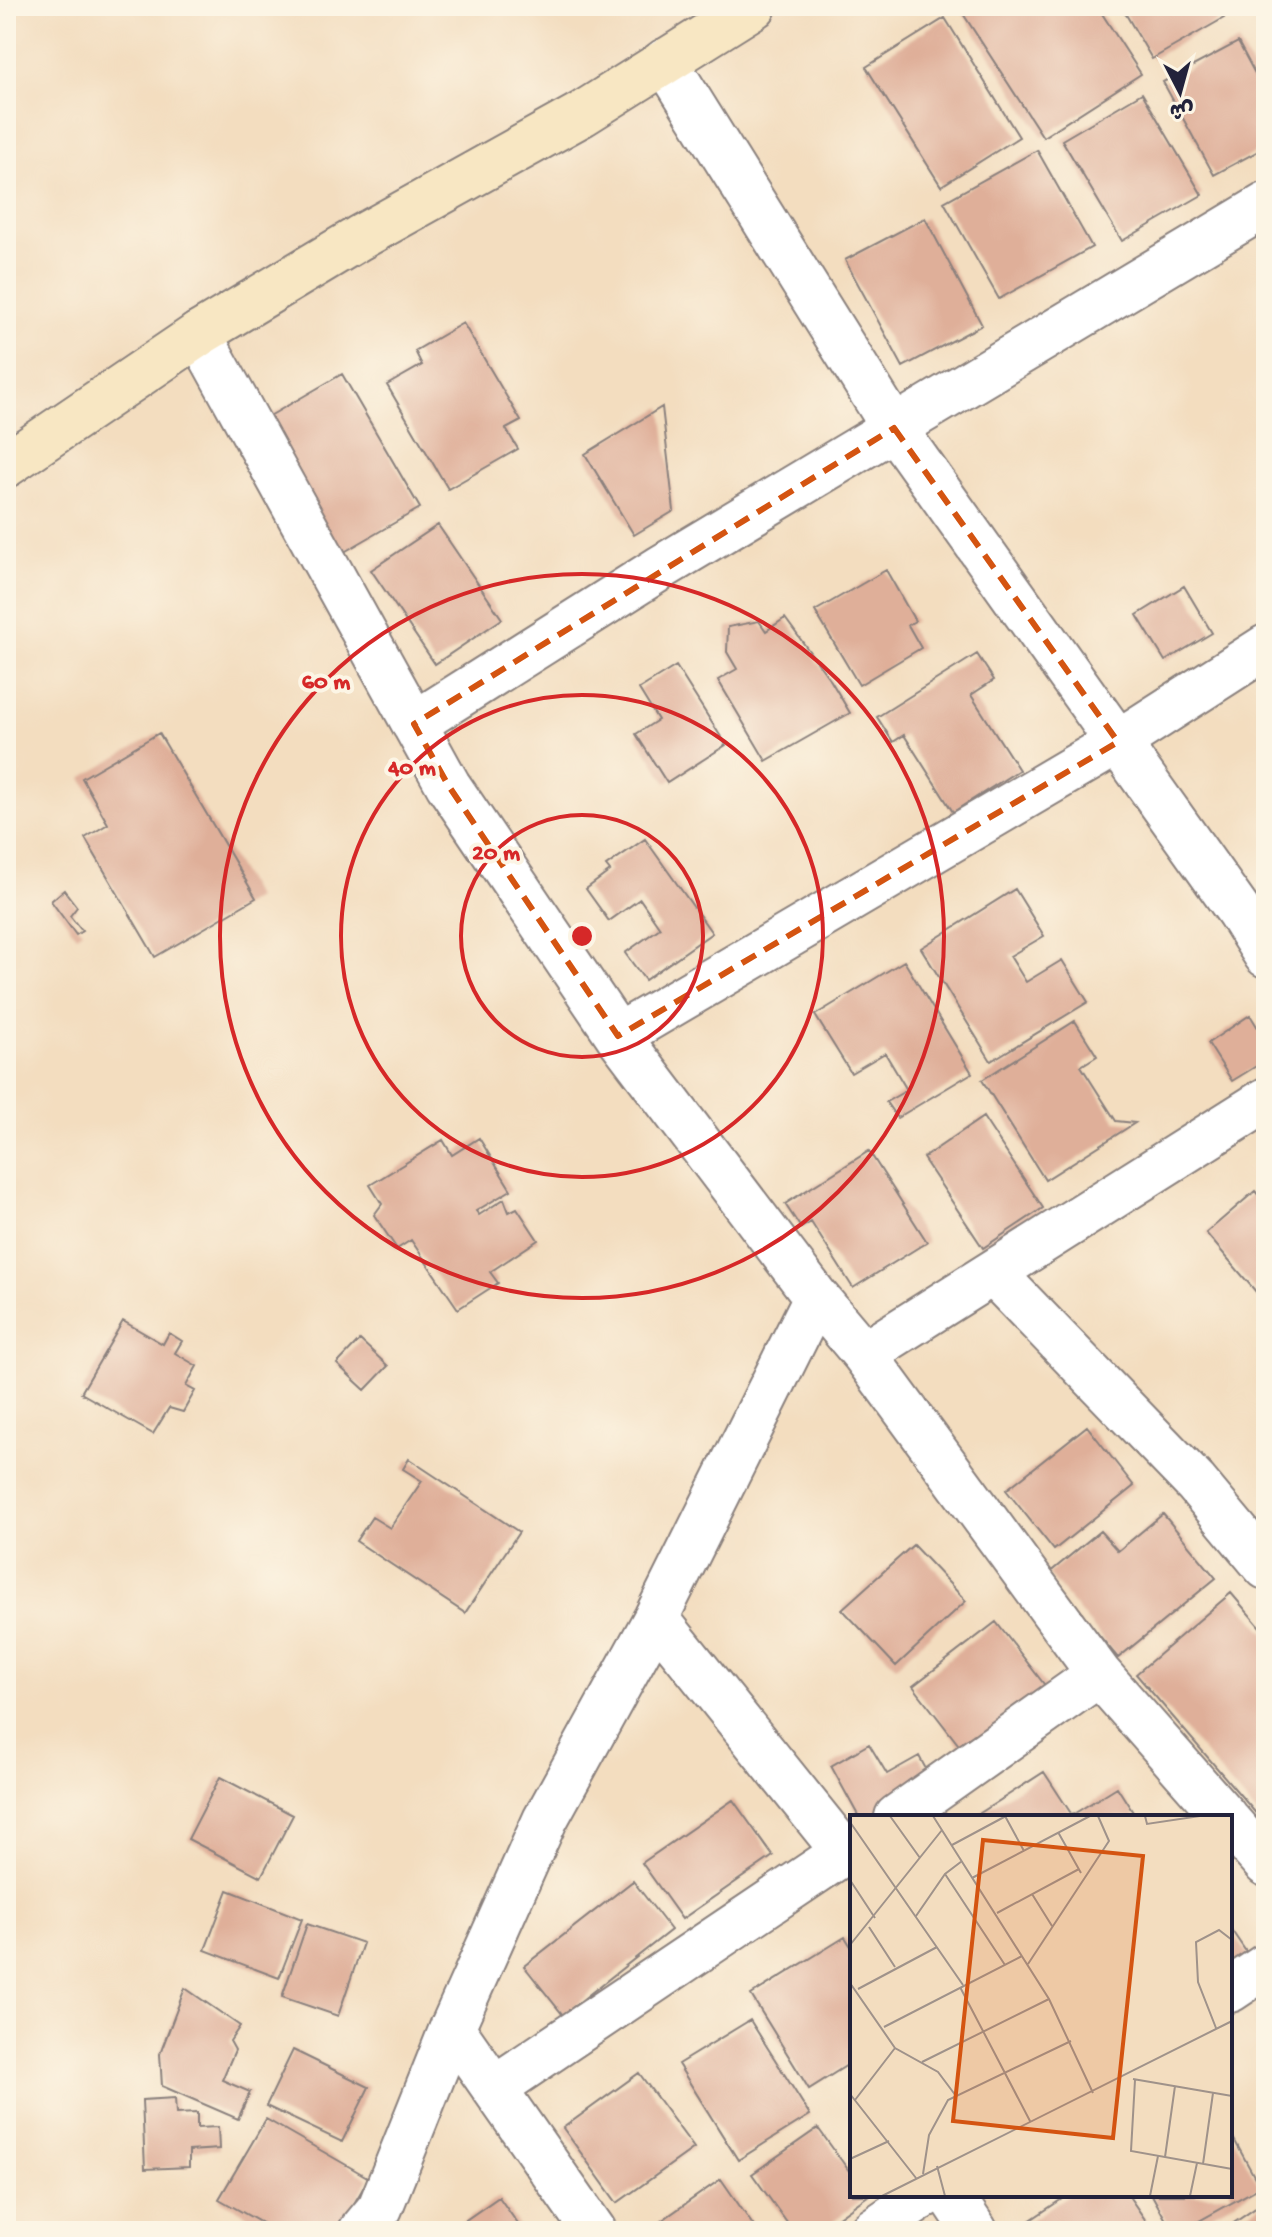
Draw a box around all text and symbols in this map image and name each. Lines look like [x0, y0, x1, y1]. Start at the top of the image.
north arrow [1140, 52, 1220, 132]
text: ش [1168, 94, 1195, 122]
text: 60 m [302, 669, 350, 698]
text: 40 m [387, 755, 436, 784]
text: 20 m [472, 840, 520, 869]
centre of rings [568, 922, 596, 950]
inset map [850, 1815, 1232, 2197]

